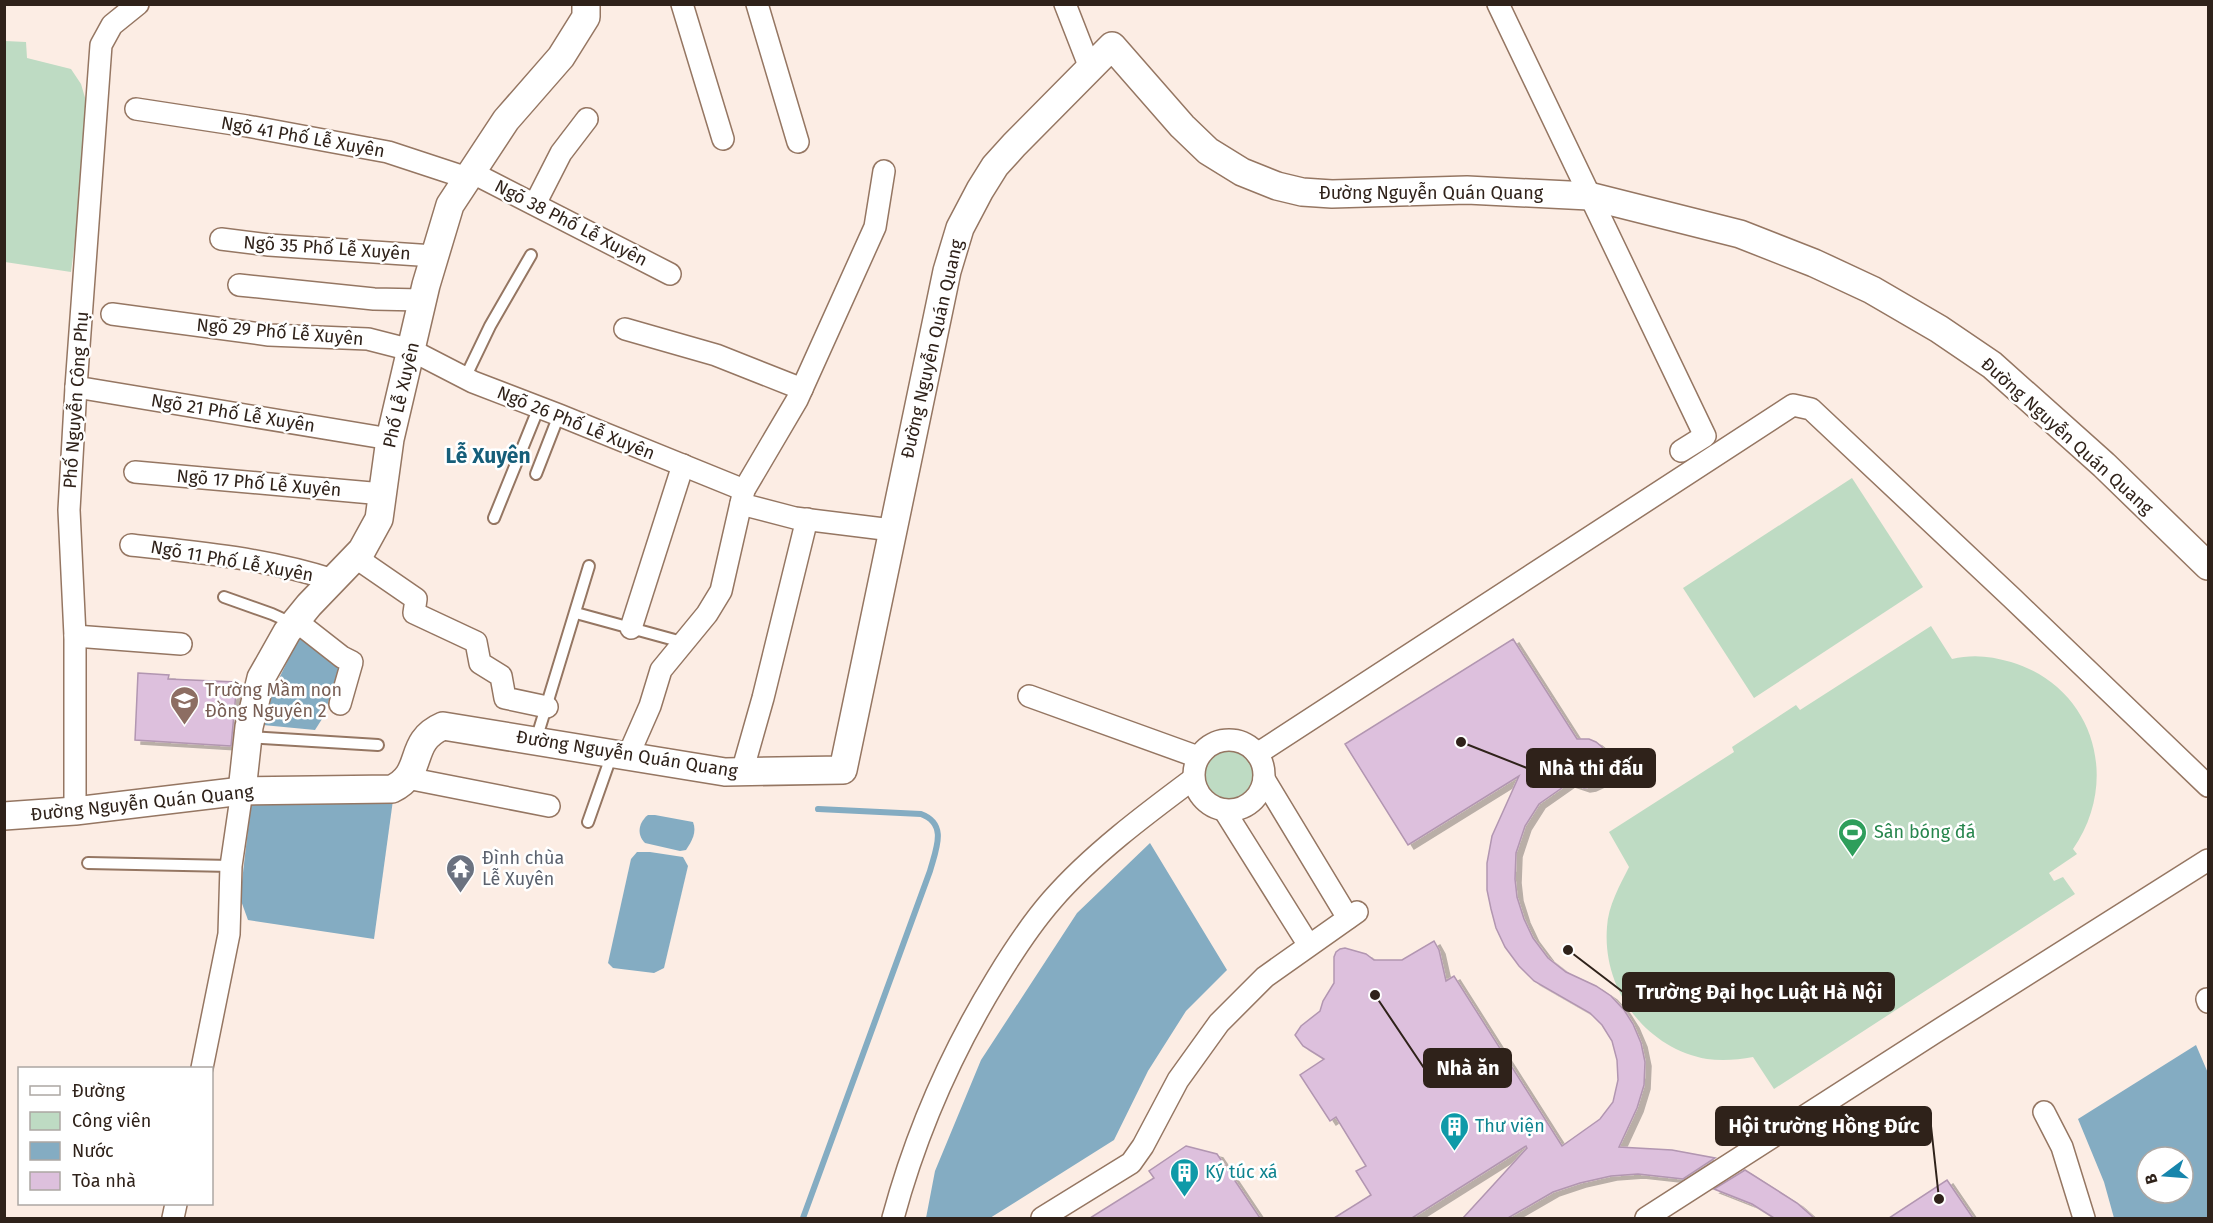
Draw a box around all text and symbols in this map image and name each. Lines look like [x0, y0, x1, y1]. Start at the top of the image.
street label: Ngõ 41 Phố Lễ Xuyên [219, 111, 387, 162]
street label: Ngõ 38 Phố Lễ Xuyên [491, 174, 652, 271]
street label: Đường Nguyễn Quán Quang [1319, 181, 1544, 204]
street label: Ngõ 35 Phố Lễ Xuyên [243, 230, 411, 265]
street label: Đường Nguyễn Quán Quang [895, 236, 968, 461]
street label: Phố Nguyễn Công Phụ [58, 310, 93, 489]
street label: Ngõ 29 Phố Lễ Xuyên [195, 313, 365, 350]
street label: Phố Lễ Xuyên [377, 340, 424, 450]
street label: Đường Nguyễn Quán Quang [1976, 352, 2159, 520]
street label: Ngõ 26 Phố Lễ Xuyên [494, 380, 658, 465]
street label: Ngõ 21 Phố Lễ Xuyên [149, 388, 317, 437]
district label: Lễ Xuyên [445, 442, 531, 469]
street label: Ngõ 17 Phố Lễ Xuyên [176, 464, 342, 501]
street label: Ngõ 11 Phố Lễ Xuyên [149, 535, 315, 586]
place label: Trường Mầm non Đồng Nguyên 2 [205, 679, 342, 722]
school or university icon: Trường Mầm non Đồng Nguyên 2 [168, 684, 200, 726]
street label: Đường Nguyễn Quán Quang [515, 725, 740, 782]
callout: Nhà thi đấu [1527, 749, 1655, 787]
text: Nhà thi đấu [1539, 755, 1643, 780]
street label: Đường Nguyễn Quán Quang [29, 779, 255, 826]
sports icon: Sân bóng đá [1837, 816, 1869, 858]
place label: Sân bóng đá [1874, 821, 1975, 843]
place label: Đình chùa Lễ Xuyên [482, 847, 564, 890]
temple icon: Đình chùa Lễ Xuyên [445, 852, 477, 894]
callout: Trường Đại học Luật Hà Nội [1623, 973, 1894, 1011]
text: Trường Đại học Luật Hà Nội [1636, 980, 1882, 1004]
callout: Nhà ăn [1424, 1049, 1511, 1087]
text: Nhà ăn [1437, 1056, 1500, 1080]
legend [18, 1067, 213, 1205]
text: Đường [72, 1080, 126, 1102]
callout: Hội trường Hồng Đức [1716, 1107, 1931, 1145]
text: Công viên [72, 1110, 151, 1132]
building icon: Thư viện [1438, 1110, 1470, 1152]
text: Hội trường Hồng Đức [1728, 1113, 1920, 1138]
place label: Thư viện [1475, 1115, 1545, 1137]
text: Nước [72, 1140, 114, 1162]
north arrow [2135, 1145, 2195, 1205]
building icon: Ký túc xá [1168, 1156, 1200, 1198]
place label: Ký túc xá [1205, 1161, 1278, 1183]
text: Tòa nhà [72, 1170, 136, 1192]
text: B [2141, 1172, 2162, 1186]

